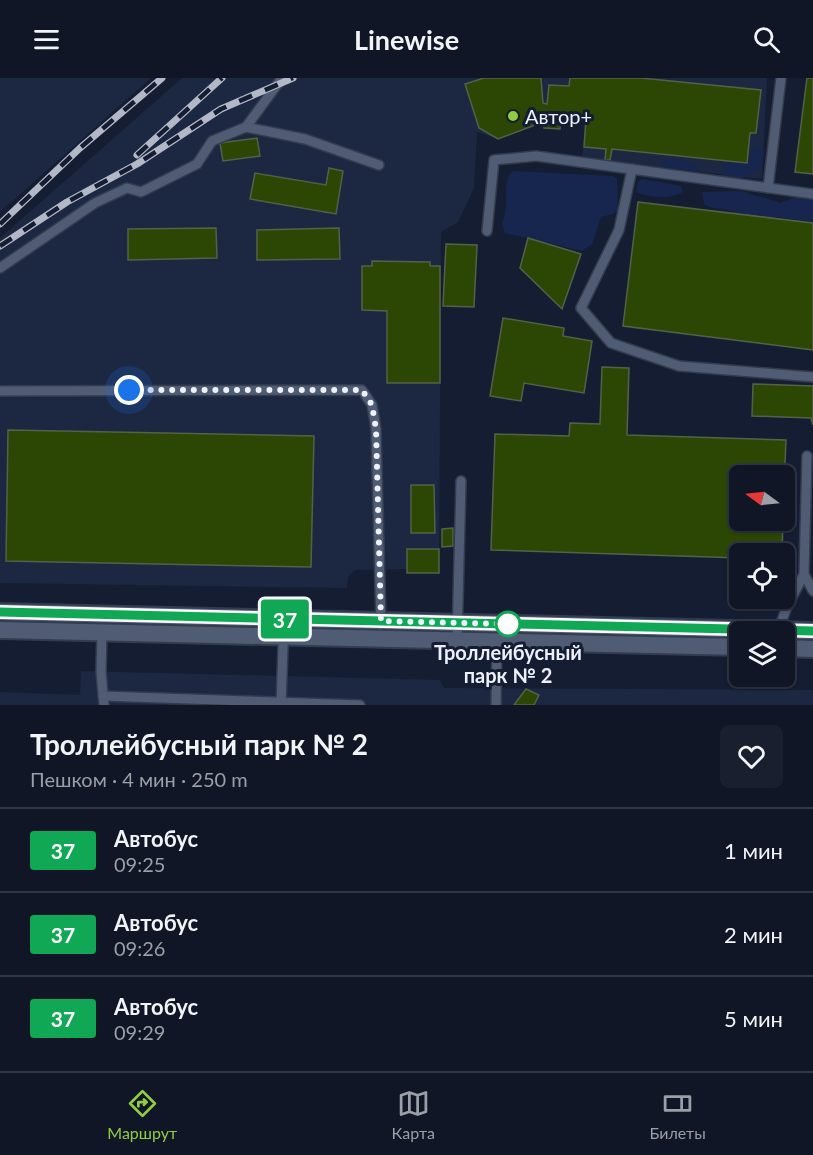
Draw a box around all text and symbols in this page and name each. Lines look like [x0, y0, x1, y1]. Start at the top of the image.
icon: menu [30, 23, 63, 56]
text: Linewise [354, 23, 459, 56]
icon: search [750, 23, 783, 56]
place label: Автор+ [525, 104, 592, 128]
marker: Автор+ [506, 109, 520, 123]
your location [114, 375, 144, 405]
north arrow [729, 465, 795, 531]
map controls [729, 465, 795, 687]
button: locate [729, 543, 795, 609]
line badge: 37 [258, 600, 312, 638]
text: 37 [273, 607, 297, 632]
marker: Троллейбусный парк № 2 [495, 611, 521, 637]
button: layers [729, 621, 795, 687]
place label: Троллейбусный парк № 2 [434, 640, 582, 687]
button: heart [720, 725, 783, 788]
text: Троллейбусный парк № 2 [30, 727, 368, 761]
text: Пешком · 4 мин · 250 m [30, 767, 248, 791]
text: Автобус [114, 825, 198, 852]
text: 1 мин [724, 837, 783, 864]
text: 37 [51, 838, 75, 863]
text: 09:25 [114, 852, 165, 876]
text: Автобус [114, 909, 198, 936]
text: 2 мин [724, 921, 783, 948]
text: 37 [51, 922, 75, 947]
text: 09:26 [114, 936, 165, 960]
text: Автобус [114, 993, 198, 1020]
text: 5 мин [724, 1005, 783, 1032]
text: 37 [51, 1006, 75, 1031]
text: 09:29 [114, 1020, 165, 1044]
tab: Маршрут [107, 1087, 177, 1142]
tab: Карта [392, 1087, 435, 1142]
tab: Билеты [649, 1087, 706, 1142]

